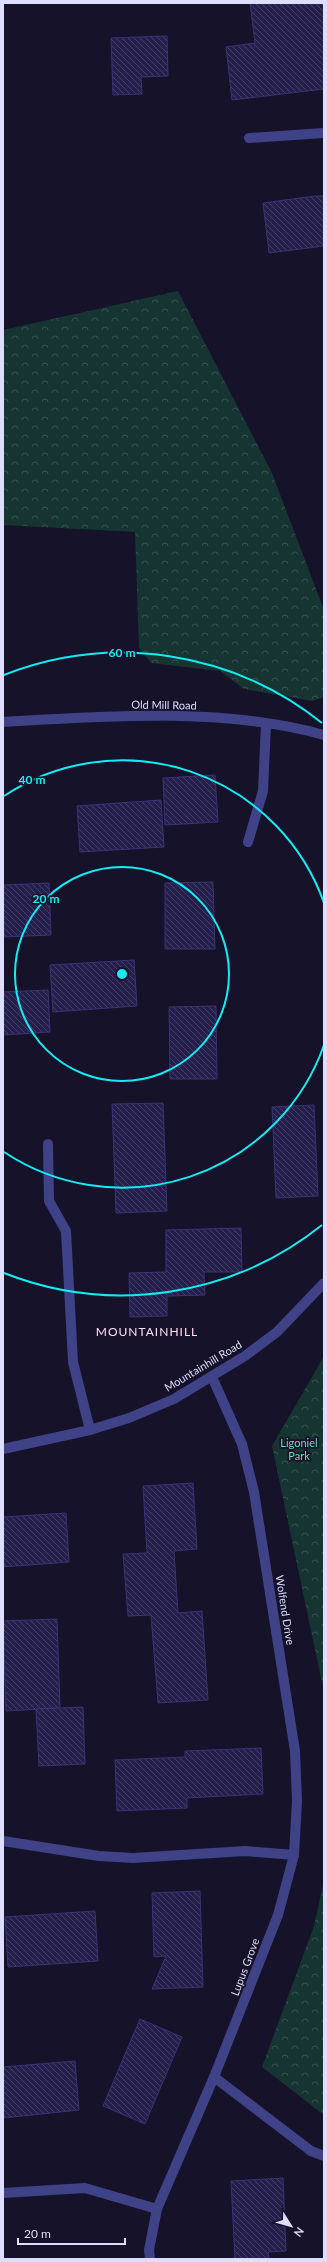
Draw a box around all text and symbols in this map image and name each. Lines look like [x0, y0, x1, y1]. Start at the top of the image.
text: 60 m [109, 645, 135, 660]
street label: Old Mill Road [131, 697, 197, 712]
text: 40 m [19, 772, 45, 787]
text: 20 m [33, 891, 59, 906]
centre of rings [115, 967, 129, 981]
district label: MOUNTAINHILL [96, 1324, 198, 1339]
street label: Mountainhill Road [162, 1337, 244, 1394]
park label: Ligoniel Park [280, 1436, 318, 1462]
street label: Wolfend Drive [274, 1574, 297, 1646]
street label: Lupus Grove [228, 1936, 262, 1997]
north arrow [271, 2206, 311, 2246]
scale bar [18, 2220, 125, 2246]
text: N [292, 2225, 307, 2240]
text: 20 m [24, 2226, 51, 2241]

